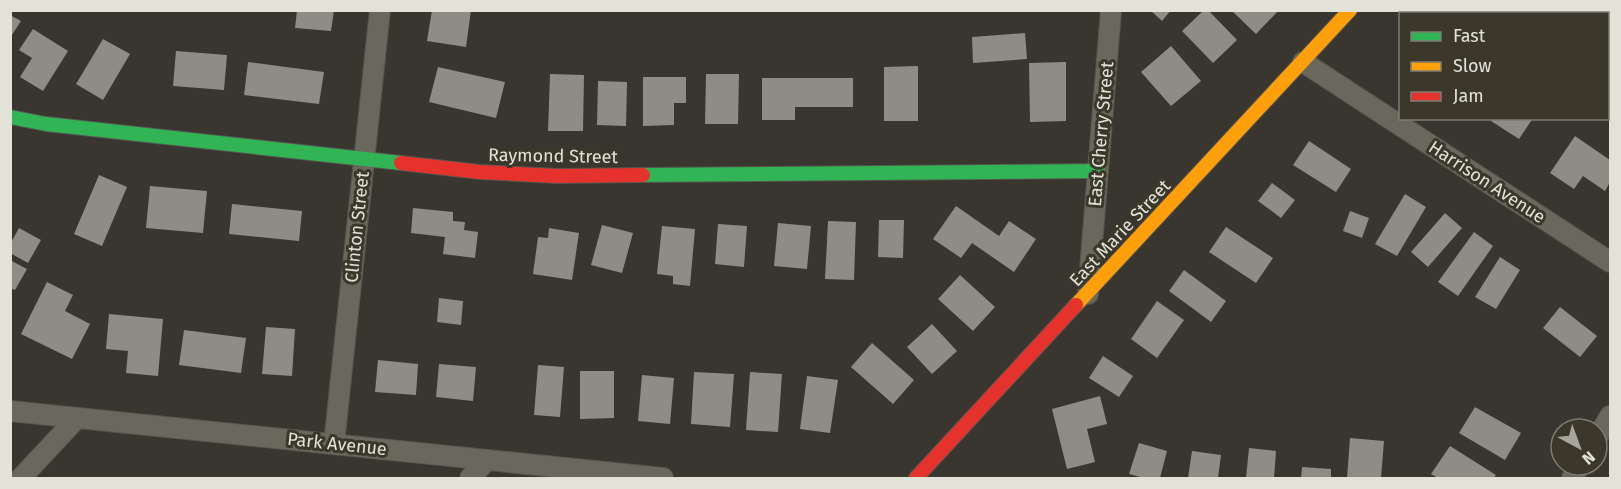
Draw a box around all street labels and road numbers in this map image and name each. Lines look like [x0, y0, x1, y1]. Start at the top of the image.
street label: East Cherry Street [1084, 60, 1118, 207]
street label: Harrison Avenue [1424, 136, 1550, 228]
street label: Raymond Street [488, 144, 619, 168]
street label: Clinton Street [340, 170, 374, 284]
street label: East Marie Street [1065, 175, 1175, 291]
street label: Park Avenue [286, 428, 388, 460]

